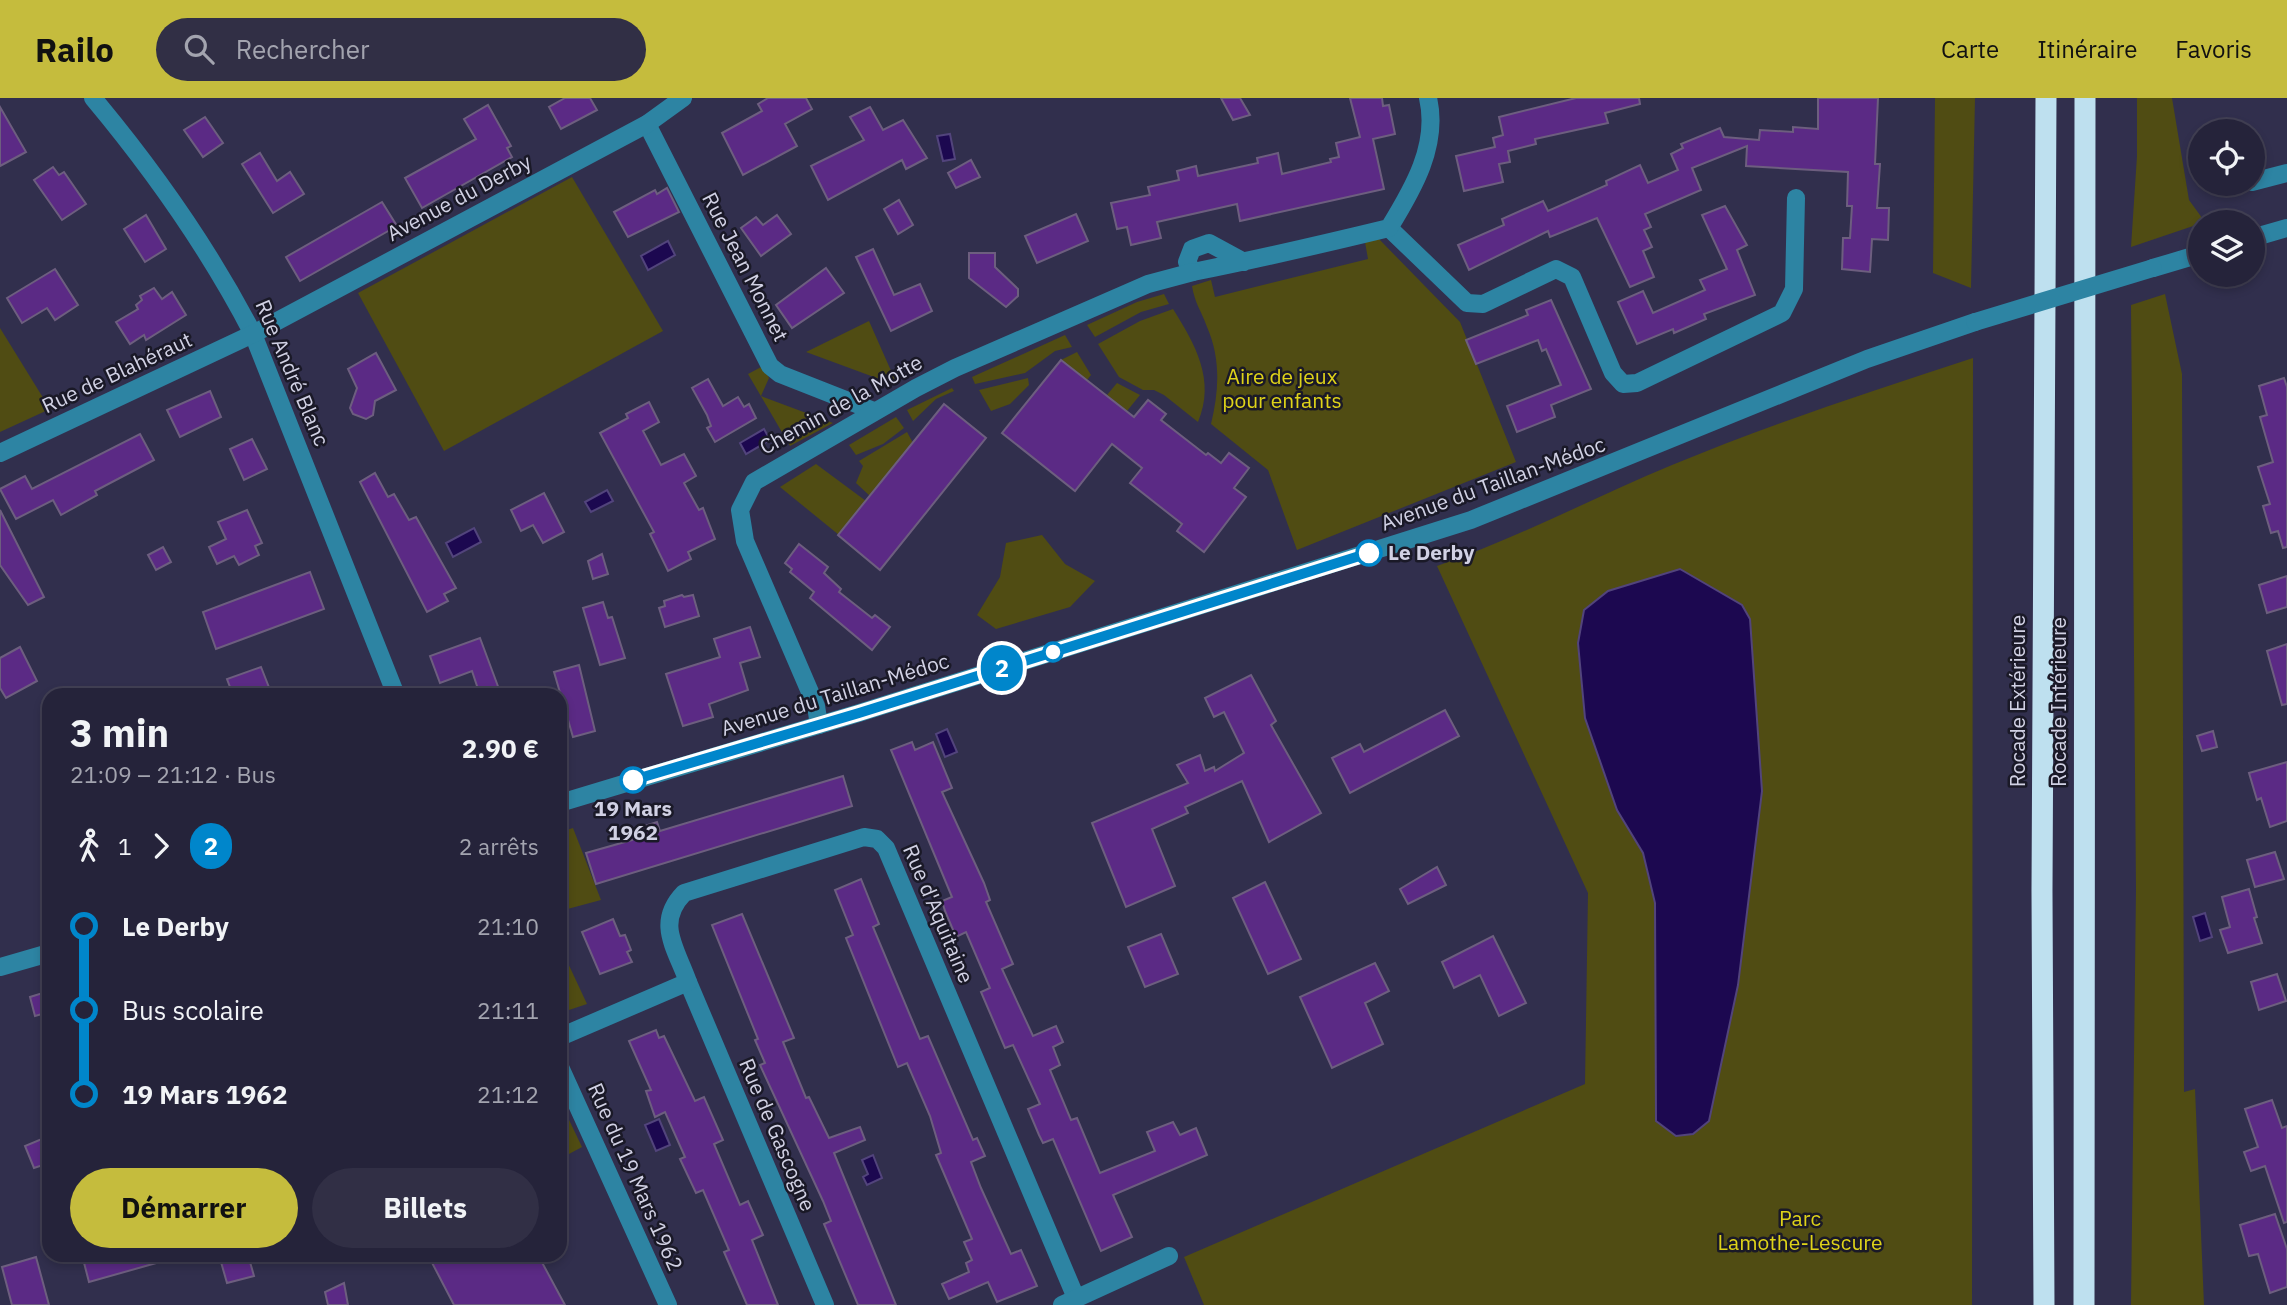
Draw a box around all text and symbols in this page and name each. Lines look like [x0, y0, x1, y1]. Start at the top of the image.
search box [156, 18, 646, 81]
text: Railo [35, 28, 114, 71]
icon: search [180, 30, 218, 68]
text: Rechercher [236, 32, 369, 66]
text: Carte [1941, 33, 1999, 65]
text: Itinéraire [2037, 33, 2137, 65]
text: Favoris [2175, 33, 2252, 65]
map controls [2188, 119, 2265, 287]
button: locate [2188, 119, 2265, 196]
street label: Avenue du Derby [381, 147, 536, 247]
street label: Rue Jean Monnet [696, 187, 796, 346]
button: layers [2188, 210, 2265, 287]
street label: Rue André Blanc [249, 295, 336, 450]
street label: Rue de Blahéraut [37, 325, 196, 419]
street label: Chemin de la Motte [754, 348, 927, 461]
park label: Aire de jeux pour enfants [1222, 362, 1342, 414]
street label: Avenue du Taillan-Médoc [1376, 429, 1609, 537]
place label: Le Derby [1388, 538, 1475, 566]
marker: Le Derby [1356, 540, 1382, 566]
street label: Rocade Extérieure [2003, 615, 2031, 787]
street label: Rocade Intérieure [2044, 617, 2072, 787]
unlabelled marker [1043, 642, 1063, 662]
line badge: 2 [979, 645, 1025, 691]
street label: Avenue du Taillan-Médoc [717, 646, 952, 742]
text: 2 [995, 652, 1009, 684]
text: 3 min [70, 708, 169, 757]
text: 2.90 € [462, 731, 539, 765]
text: 21:09 – 21:12 · Bus [70, 759, 276, 789]
marker: 19 Mars 1962 [620, 767, 646, 793]
place label: 19 Mars 1962 [594, 794, 672, 846]
icon: walk [70, 827, 108, 865]
icon: forward [142, 827, 180, 865]
text: 2 [204, 830, 218, 862]
text: 1 [118, 831, 132, 861]
text: 2 arrêts [459, 831, 539, 861]
street label: Rue d'Aquitaine [897, 840, 981, 987]
text: Le Derby [122, 909, 229, 943]
text: 21:10 [477, 911, 539, 941]
text: Bus scolaire [122, 993, 264, 1027]
text: 21:11 [477, 995, 539, 1025]
street label: Rue de Gascogne [733, 1054, 823, 1215]
text: 19 Mars 1962 [122, 1077, 288, 1111]
street label: Rue du 19 Mars 1962 [582, 1078, 690, 1275]
text: 21:12 [477, 1079, 539, 1109]
button: Démarrer [70, 1168, 298, 1248]
button: Billets [312, 1168, 539, 1248]
park label: Parc Lamothe-Lescure [1718, 1204, 1882, 1256]

